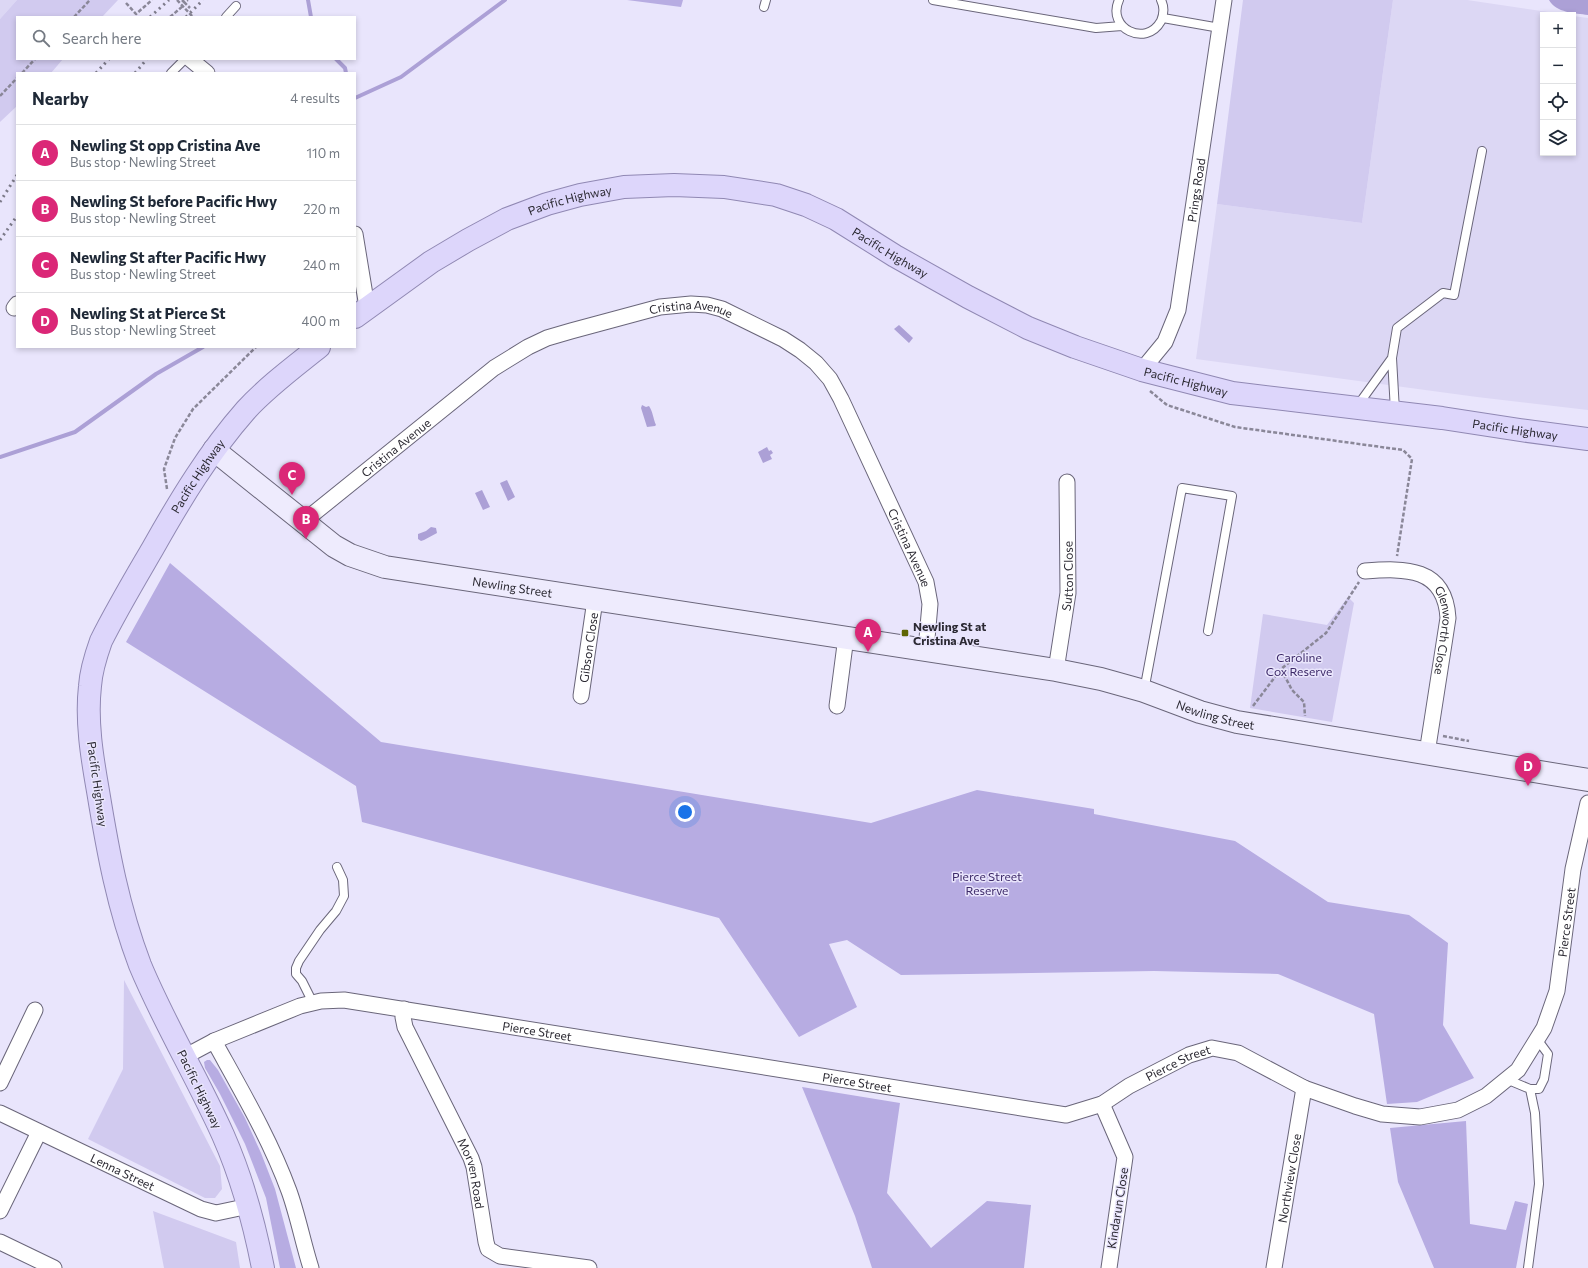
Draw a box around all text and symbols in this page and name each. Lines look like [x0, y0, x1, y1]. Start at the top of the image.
map controls [1540, 12, 1576, 156]
button: + [1540, 12, 1576, 48]
search box [16, 16, 356, 60]
icon: search [30, 27, 52, 49]
text: Search here [62, 29, 141, 47]
button: − [1540, 48, 1576, 84]
button: locate [1540, 84, 1576, 120]
text: Nearby [32, 88, 89, 109]
text: 4 results [290, 90, 340, 106]
button: layers [1540, 120, 1576, 156]
text: Newling St opp Cristina Ave [70, 136, 260, 154]
text: A [40, 145, 50, 161]
text: 110 m [307, 145, 340, 161]
text: Bus stop · Newling Street [70, 154, 216, 170]
street label: Prings Road [1184, 157, 1207, 223]
street label: Pacific Highway [526, 182, 613, 218]
text: Newling St before Pacific Hwy [70, 192, 277, 210]
text: B [41, 201, 49, 217]
text: 220 m [303, 201, 340, 217]
text: Bus stop · Newling Street [70, 210, 216, 226]
street label: Pacific Highway [850, 224, 931, 280]
text: Newling St after Pacific Hwy [70, 248, 266, 266]
text: C [41, 257, 49, 273]
text: 240 m [303, 257, 340, 273]
text: Bus stop · Newling Street [70, 266, 216, 282]
street label: Cristina Avenue [647, 297, 735, 320]
text: Newling St at Pierce St [70, 304, 226, 322]
text: D [40, 313, 50, 329]
text: 400 m [301, 313, 340, 329]
text: Bus stop · Newling Street [70, 322, 216, 338]
street label: Pacific Highway [1142, 364, 1229, 399]
street label: Cristina Avenue [358, 415, 433, 479]
street label: Pacific Highway [1471, 416, 1559, 442]
street label: Pacific Highway [168, 436, 227, 516]
pin: C [279, 462, 305, 495]
pin: B [293, 506, 319, 539]
street label: Cristina Avenue [886, 506, 934, 588]
street label: Sutton Close [1058, 541, 1075, 612]
street label: Newling Street [472, 574, 553, 600]
street label: Glenworth Close [1432, 583, 1455, 676]
street label: Gibson Close [576, 611, 600, 684]
pin: A [855, 619, 881, 652]
place label: Newling St at Cristina Ave [913, 619, 986, 647]
marker: Newling St at Cristina Ave [900, 628, 910, 638]
park label: Caroline Cox Reserve [1266, 650, 1332, 678]
street label: Newling Street [1175, 697, 1256, 732]
street label: Pacific Highway [85, 740, 111, 828]
pin: D [1515, 753, 1541, 786]
your location [675, 802, 695, 822]
park label: Pierce Street Reserve [952, 869, 1022, 897]
street label: Pierce Street [1555, 886, 1578, 958]
street label: Pierce Street [501, 1018, 573, 1043]
street label: Pierce Street [1143, 1042, 1212, 1083]
street label: Pacific Highway [175, 1047, 225, 1131]
street label: Pierce Street [821, 1069, 893, 1094]
street label: Northview Close [1275, 1133, 1303, 1224]
street label: Morven Road [455, 1136, 488, 1210]
street label: Lenna Street [88, 1150, 157, 1193]
street label: Kindarun Close [1104, 1166, 1130, 1250]

